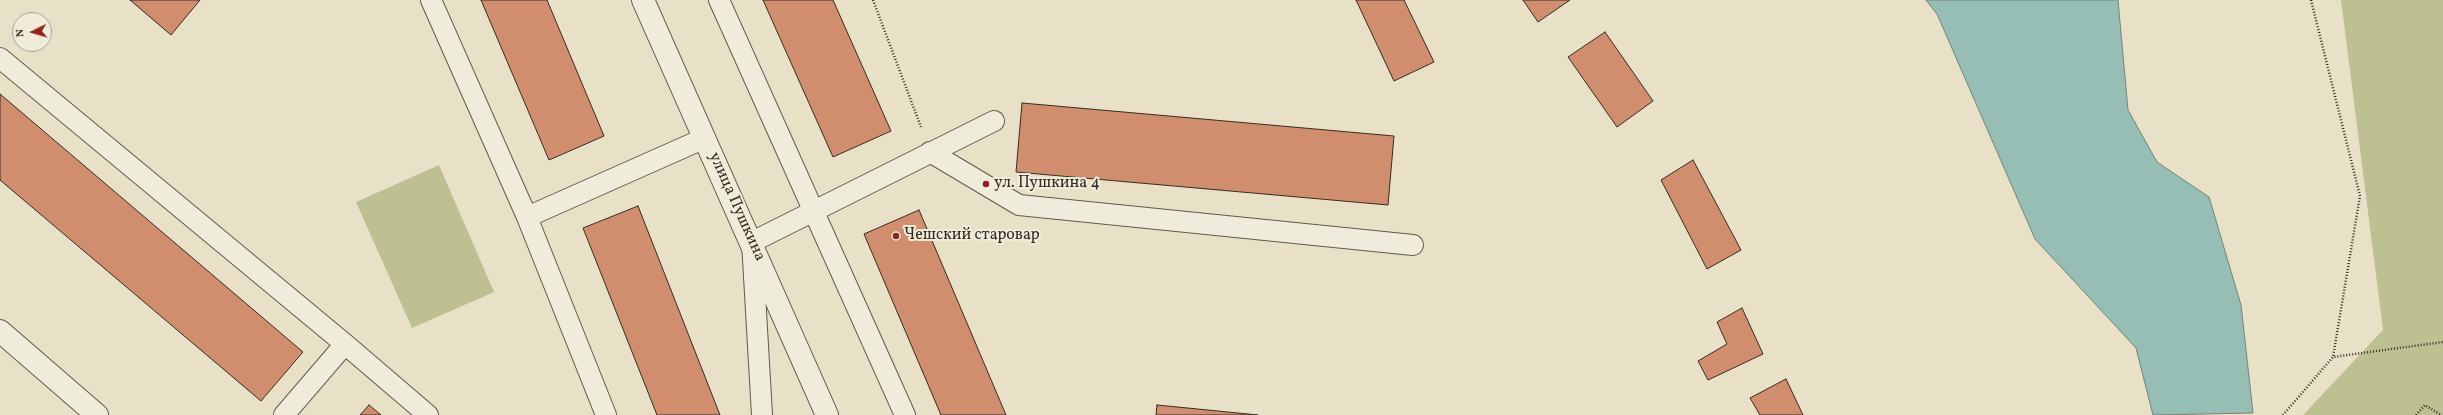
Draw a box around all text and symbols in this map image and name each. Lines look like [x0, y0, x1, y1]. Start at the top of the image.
north arrow [12, 12, 52, 52]
text: N [13, 28, 28, 38]
street label: улица Пушкина [703, 150, 769, 264]
place label: ул. Пушкина 4 [994, 174, 1100, 194]
marker: ул. Пушкина 4 [981, 179, 991, 189]
place label: Чешский старовар [904, 226, 1040, 246]
marker: Чешский старовар [891, 231, 901, 241]

